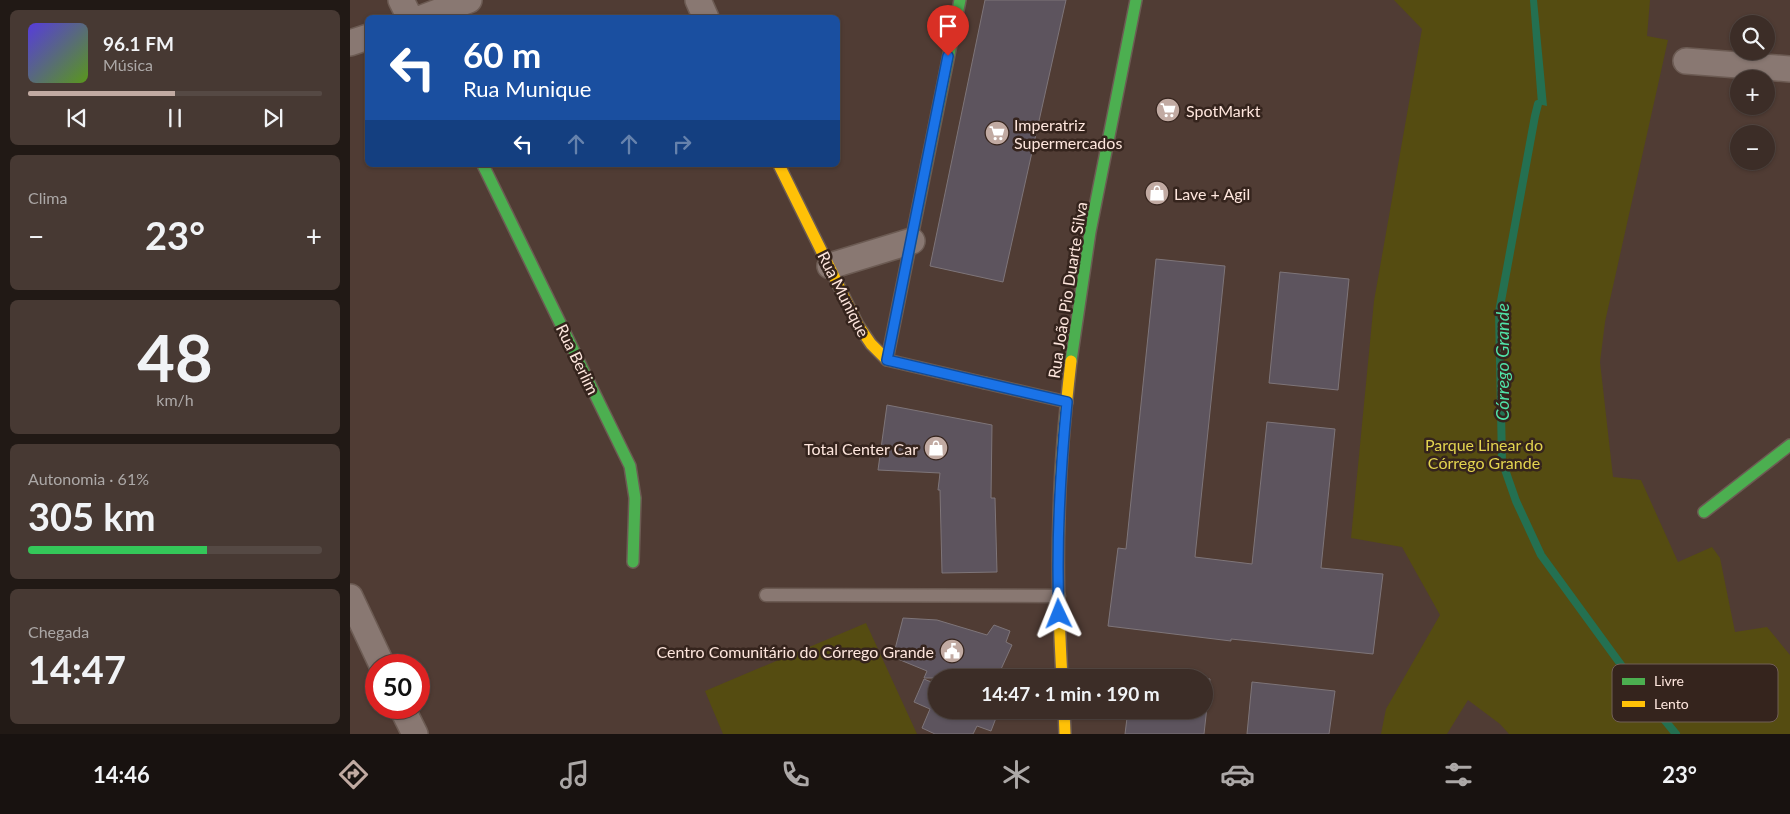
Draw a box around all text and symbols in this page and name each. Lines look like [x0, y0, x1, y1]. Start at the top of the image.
pin [927, 5, 969, 56]
icon: arrive [934, 12, 962, 40]
map controls [1730, 15, 1775, 170]
button: search [1730, 15, 1775, 60]
text: 96.1 FM [103, 32, 174, 55]
text: 60 m [463, 33, 541, 75]
icon: left [380, 35, 445, 100]
text: Música [103, 55, 153, 74]
button: + [1730, 70, 1775, 115]
text: Rua Munique [463, 75, 591, 102]
supermarket icon: SpotMarkt [1155, 97, 1181, 123]
place label: SpotMarkt [1186, 101, 1261, 120]
icon: previous [63, 104, 91, 132]
icon: pause [161, 104, 189, 132]
icon: next [259, 104, 287, 132]
place label: Imperatriz Supermercados [1014, 115, 1122, 152]
supermarket icon: Imperatriz Supermercados [984, 120, 1010, 146]
button: − [1730, 125, 1775, 170]
icon: left [509, 130, 537, 158]
icon: ahead [562, 130, 590, 158]
icon: ahead [615, 130, 643, 158]
icon: right [668, 130, 696, 158]
shop icon: Lave + Agil [1144, 180, 1170, 206]
place label: Lave + Agil [1174, 184, 1250, 203]
text: Clima [28, 188, 67, 207]
street label: Rua João Pio Duarte Silva [1044, 200, 1090, 380]
text: 23° [145, 212, 205, 258]
text: − [28, 219, 44, 253]
text: + [306, 219, 322, 253]
street label: Rua Munique [814, 248, 874, 340]
water label: Córrego Grande [1491, 303, 1513, 421]
text: 48 [137, 318, 213, 396]
street label: Rua Berlim [553, 321, 603, 397]
text: km/h [156, 390, 194, 409]
shop icon: Total Center Car [923, 435, 949, 461]
park label: Parque Linear do Córrego Grande [1425, 435, 1543, 472]
place label: Total Center Car [804, 439, 918, 458]
text: Autonomia · 61% [28, 469, 149, 488]
text: 305 km [28, 493, 156, 539]
position arrow [1032, 587, 1084, 639]
text: Chegada [28, 622, 89, 641]
public building icon: Centro Comunitário do Córrego Grande [939, 638, 965, 664]
place label: Centro Comunitário do Córrego Grande [656, 642, 934, 661]
text: 14:47 [28, 646, 126, 692]
speed limit sign: 50 [365, 654, 430, 719]
legend [1612, 664, 1778, 722]
text: Livre [1654, 672, 1684, 689]
text: 14:47 · 1 min · 190 m [981, 682, 1160, 705]
text: Lento [1654, 695, 1689, 712]
icon: directions [336, 757, 371, 792]
icon: music [557, 757, 592, 792]
icon: phone [778, 757, 813, 792]
icon: climate [999, 757, 1034, 792]
icon: car [1220, 757, 1255, 792]
icon: filters [1441, 757, 1476, 792]
text: 14:46 [93, 761, 150, 788]
text: 23° [1662, 761, 1697, 788]

